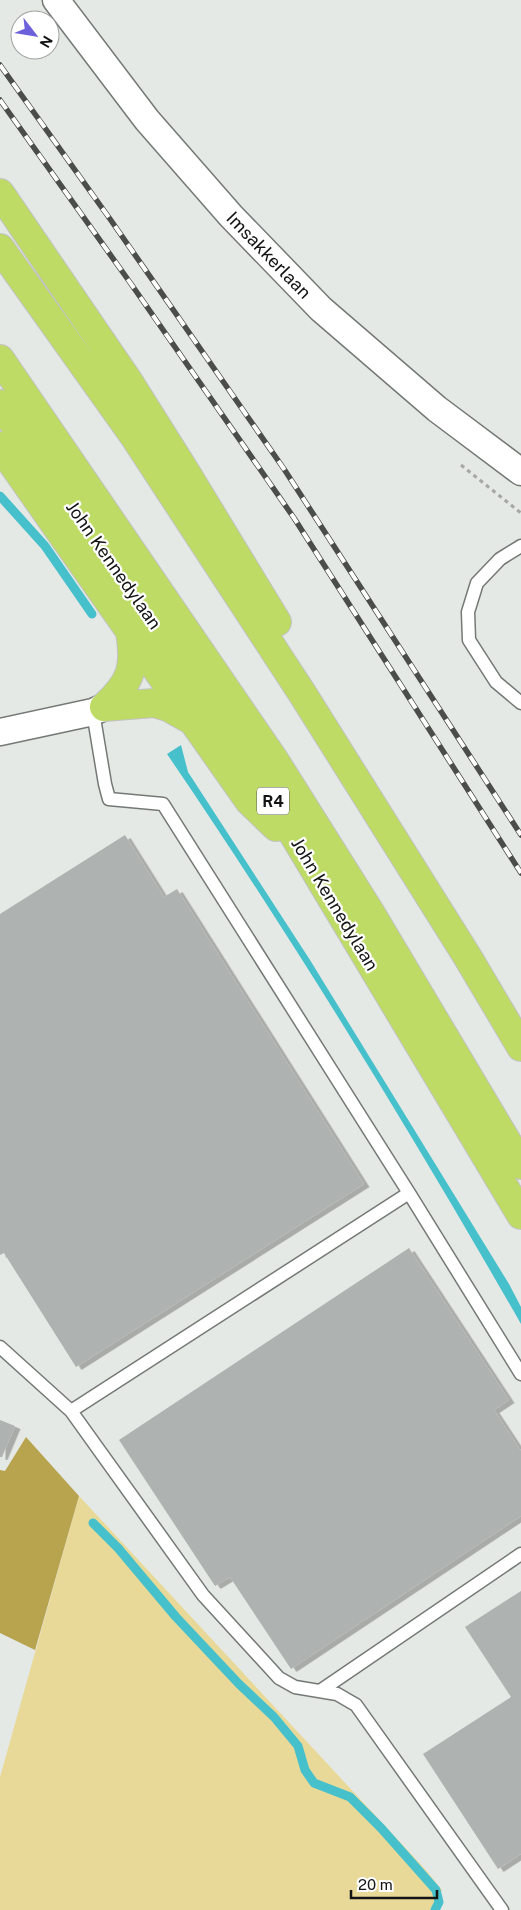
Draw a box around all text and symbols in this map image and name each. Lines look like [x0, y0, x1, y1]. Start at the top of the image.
north arrow [10, 10, 60, 60]
text: N [36, 33, 56, 51]
street label: Imsakkerlaan [222, 207, 316, 303]
street label: John Kennedylaan [62, 497, 166, 633]
road number: R4 [257, 788, 289, 814]
street label: John Kennedylaan [287, 834, 383, 974]
scale bar [351, 1868, 437, 1900]
text: 20 m [358, 1876, 393, 1893]

